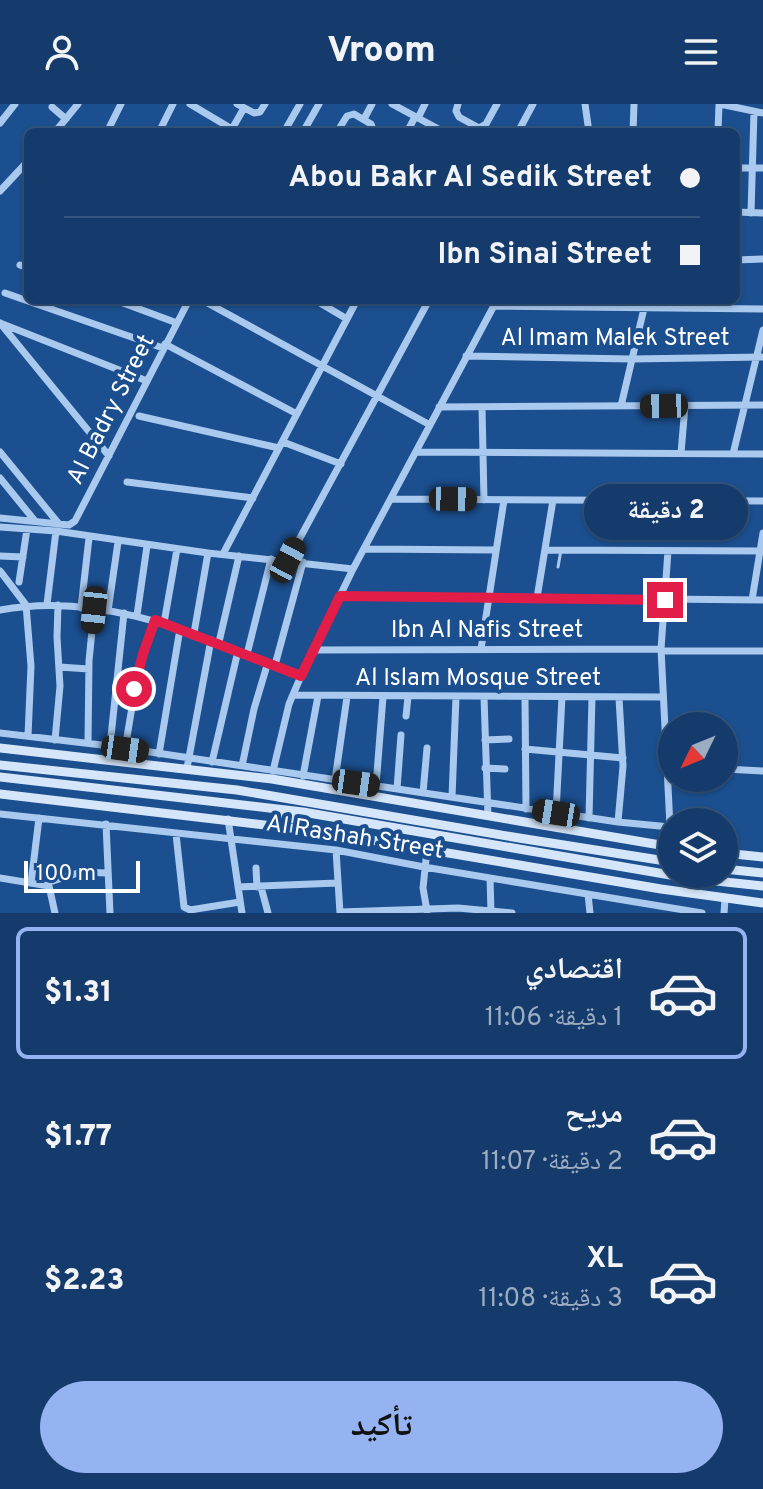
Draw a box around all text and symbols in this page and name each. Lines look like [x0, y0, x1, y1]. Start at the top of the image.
text: Vroom [327, 29, 436, 75]
icon: person [40, 30, 84, 74]
icon: menu [679, 30, 723, 74]
text: Abou Bakr Al Sedik Street [289, 160, 652, 197]
text: Ibn Sinai Street [437, 237, 652, 274]
street label: Al Imam Malek Street [500, 324, 730, 354]
street label: Al Badry Street [61, 330, 163, 490]
car [640, 394, 688, 418]
callout: 2 دقيقة [583, 484, 747, 540]
car [429, 487, 477, 511]
text: 2 دقيقة [627, 495, 705, 528]
car [266, 533, 310, 587]
route end [647, 582, 683, 618]
car [80, 585, 108, 635]
street label: Ibn Al Nafis Street [391, 616, 583, 646]
street label: Al Islam Mosque Street [355, 664, 601, 694]
route start [116, 671, 152, 707]
north arrow [658, 712, 738, 792]
map controls [658, 712, 738, 888]
car [100, 734, 150, 764]
car [331, 768, 381, 798]
car [530, 797, 582, 829]
button: layers [658, 808, 738, 888]
street label: Al Rashah Street [264, 809, 446, 867]
scale bar [24, 857, 140, 893]
text: 100 m [36, 861, 96, 888]
text: اقتصادي [525, 952, 623, 989]
icon: car [647, 957, 719, 1029]
text: $1.31 [44, 975, 112, 1012]
text: 1 دقيقة · 11:06 [485, 1002, 623, 1035]
text: مريح [565, 1096, 623, 1133]
icon: car [647, 1101, 719, 1173]
text: $1.77 [44, 1119, 112, 1156]
text: 2 دقيقة · 11:07 [481, 1146, 623, 1179]
text: XL [586, 1241, 623, 1278]
icon: car [647, 1245, 719, 1317]
text: $2.23 [44, 1263, 124, 1300]
text: 3 دقيقة · 11:08 [478, 1283, 623, 1316]
button: تأكيد [40, 1381, 723, 1473]

